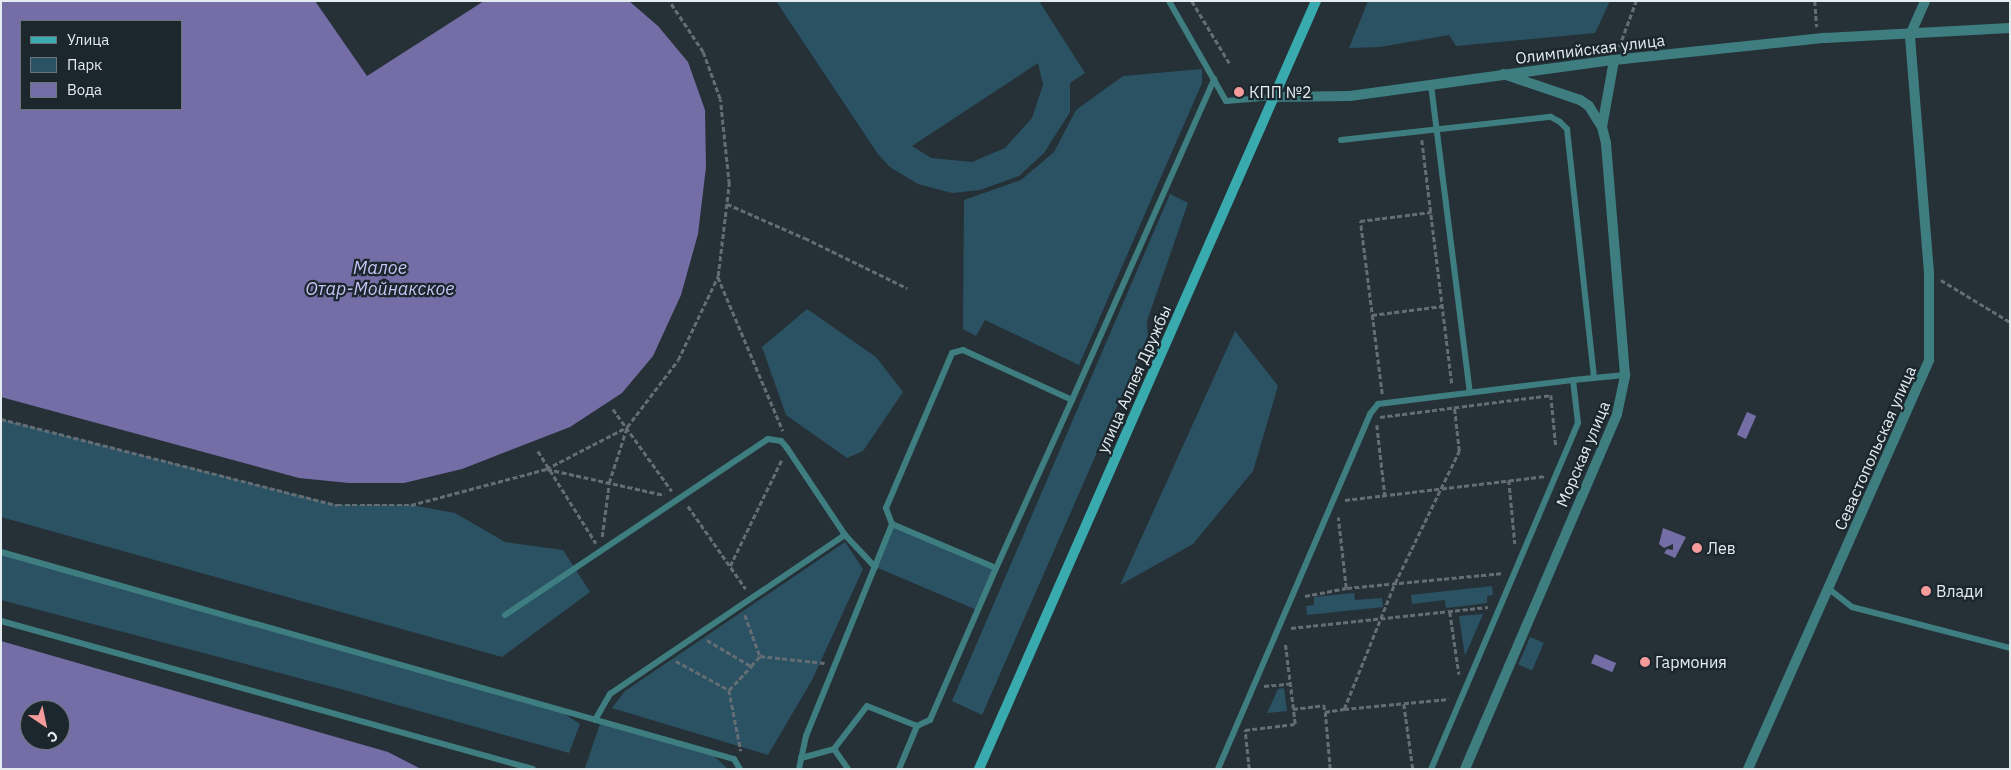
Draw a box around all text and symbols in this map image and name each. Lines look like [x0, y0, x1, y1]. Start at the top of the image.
legend [20, 20, 182, 110]
text: Улица [67, 30, 109, 49]
street label: Олимпийская улица [1514, 30, 1666, 68]
text: Парк [67, 55, 102, 74]
text: Вода [67, 80, 102, 99]
place label: КПП №2 [1249, 82, 1312, 102]
marker: КПП №2 [1233, 86, 1245, 98]
water label: Малое Отар-Мойнакское [305, 258, 455, 300]
street label: улица Аллея Дружбы [1093, 302, 1175, 456]
street label: Севастопольская улица [1830, 363, 1920, 533]
street label: Морская улица [1552, 398, 1614, 510]
place label: Лев [1707, 538, 1736, 558]
marker: Лев [1691, 542, 1703, 554]
place label: Влади [1936, 581, 1983, 601]
marker: Влади [1920, 585, 1932, 597]
place label: Гармония [1655, 652, 1727, 672]
marker: Гармония [1639, 656, 1651, 668]
north arrow [20, 700, 70, 750]
text: С [44, 727, 62, 747]

